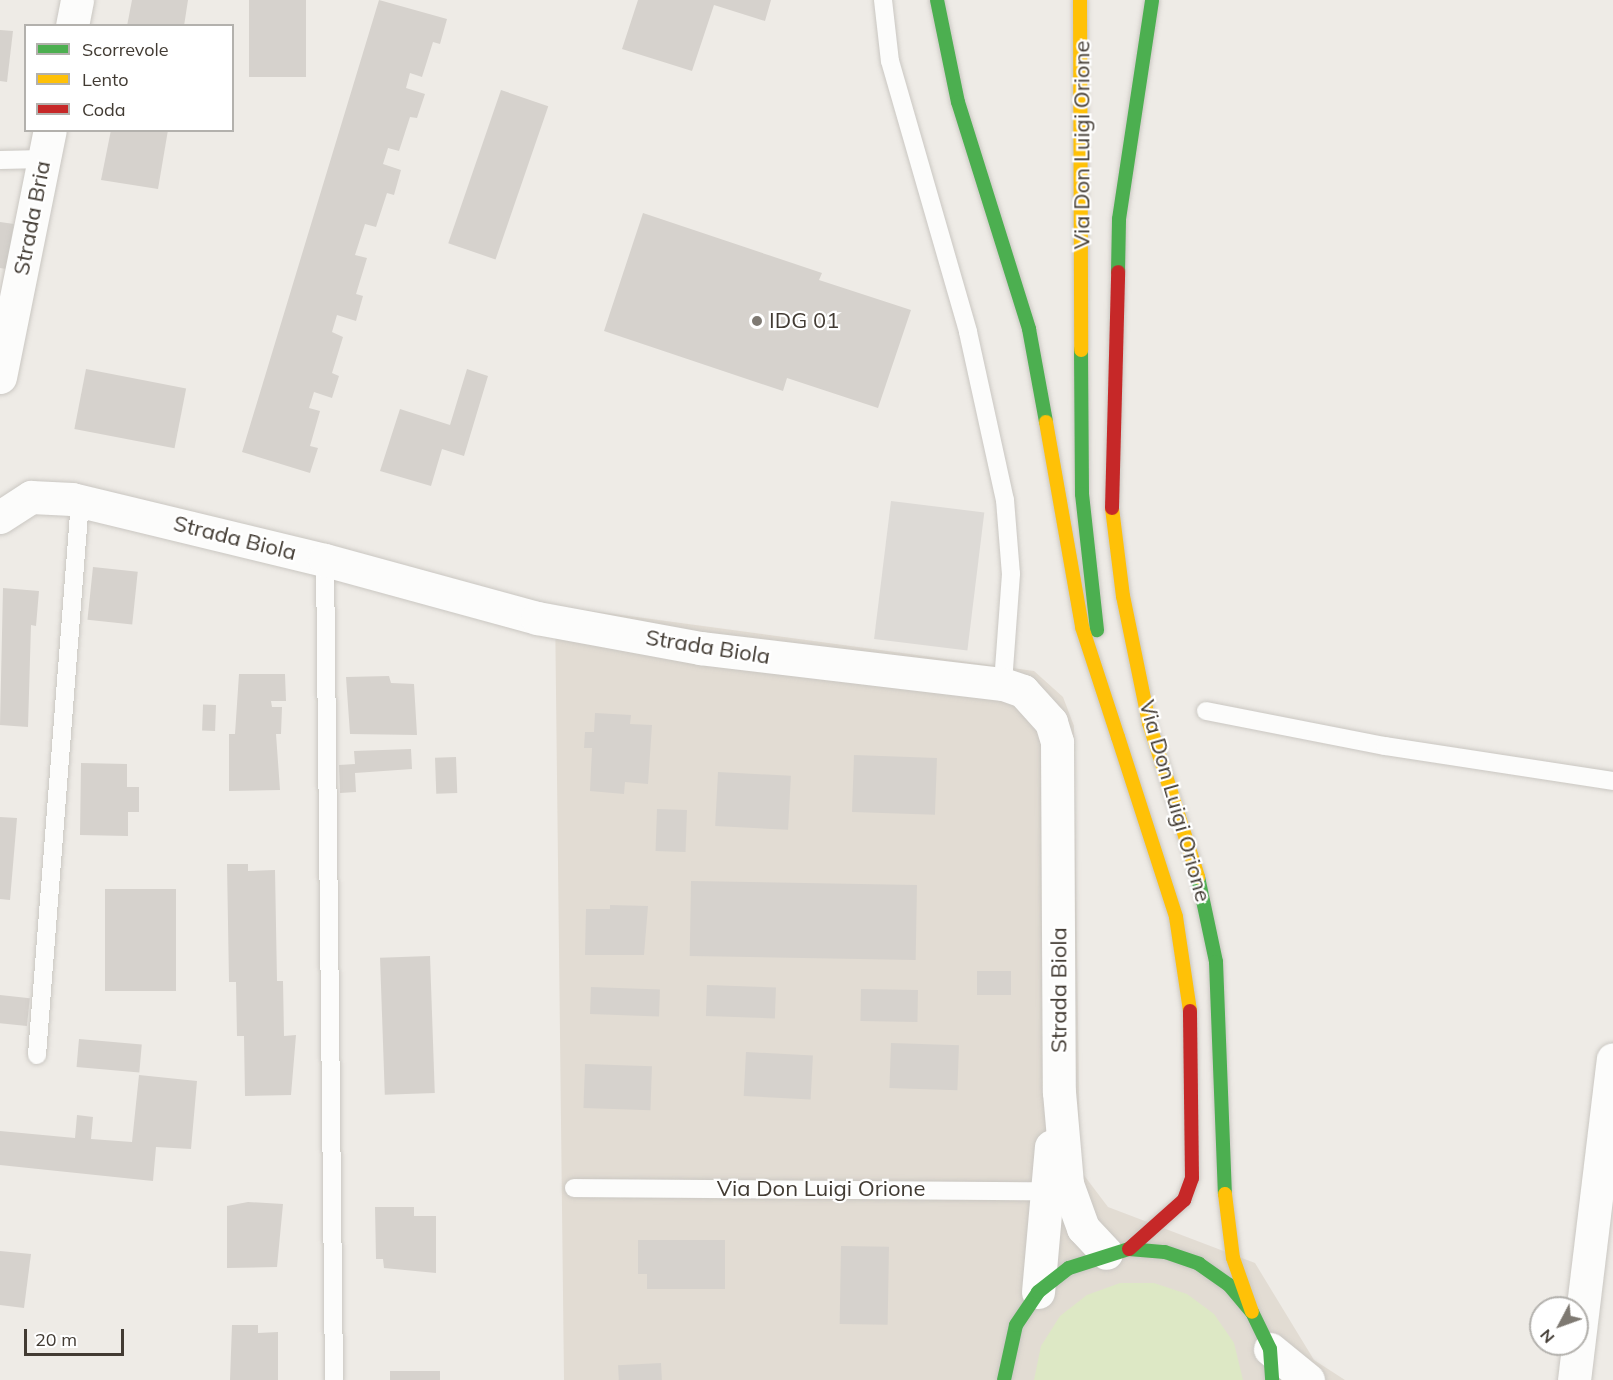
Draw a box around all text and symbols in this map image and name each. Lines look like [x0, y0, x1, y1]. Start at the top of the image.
legend [24, 24, 234, 132]
text: Scorrevole [82, 38, 169, 61]
street label: Via Don Luigi Orione [1069, 41, 1095, 249]
text: Lento [82, 68, 129, 91]
text: Coda [82, 98, 126, 121]
street label: Strada Bria [8, 159, 56, 277]
place label: IDG 01 [769, 308, 839, 334]
marker: IDG 01 [750, 314, 764, 328]
street label: Strada Biola [171, 510, 299, 566]
street label: Strada Biola [644, 624, 772, 670]
street label: Via Don Luigi Orione [1134, 697, 1216, 905]
street label: Strada Biola [1046, 927, 1072, 1053]
street label: Via Don Luigi Orione [717, 1176, 925, 1202]
north arrow [1529, 1296, 1589, 1356]
scale bar [27, 1317, 128, 1355]
text: N [1535, 1325, 1558, 1348]
text: 20 m [35, 1328, 77, 1351]

